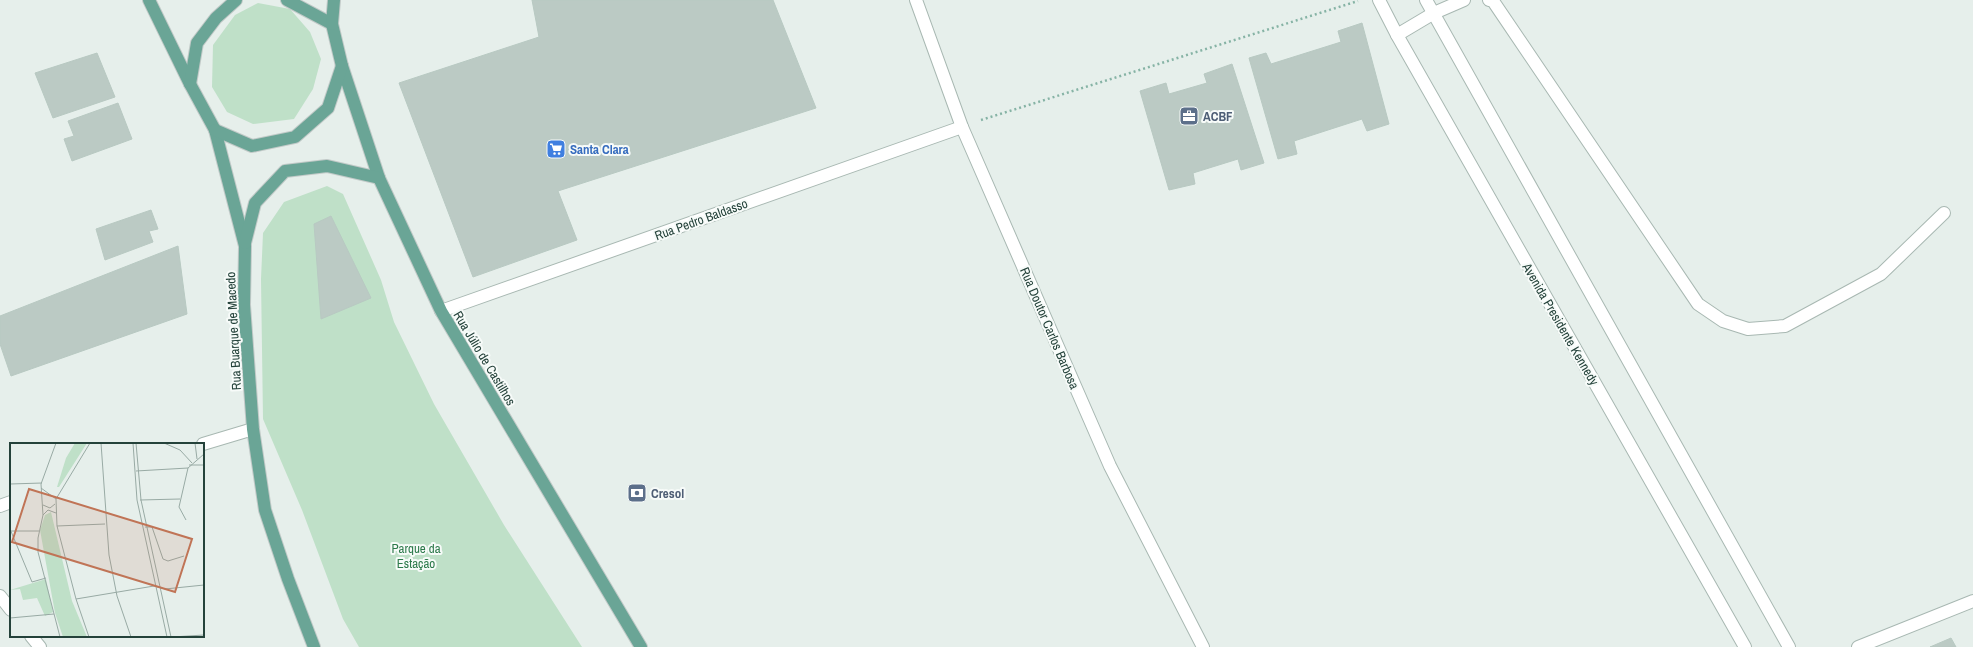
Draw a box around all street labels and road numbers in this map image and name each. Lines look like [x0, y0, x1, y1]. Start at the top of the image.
street label: Rua Pedro Baldasso [652, 195, 750, 244]
street label: Avenida Presidente Kennedy [1518, 259, 1603, 389]
street label: Rua Doutor Carlos Barbosa [1016, 265, 1083, 392]
street label: Rua Buarque de Macedo [222, 271, 245, 391]
street label: Rua Júlio de Castilhos [450, 308, 519, 409]

